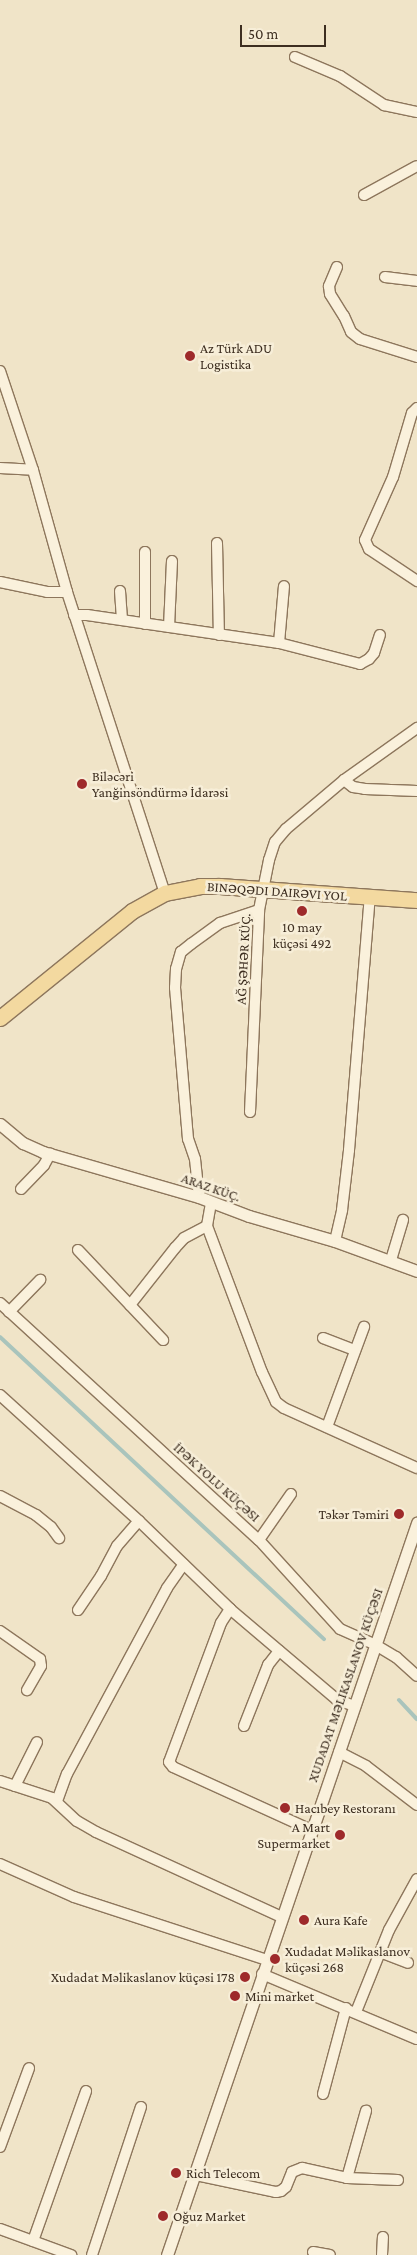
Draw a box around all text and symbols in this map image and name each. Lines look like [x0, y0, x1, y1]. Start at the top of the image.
scale bar [242, 15, 328, 47]
text: 50 m [248, 26, 278, 42]
place label: Az Türk ADU Logistika [200, 340, 272, 372]
marker: Az Türk ADU Logistika [184, 350, 196, 362]
place label: Biləcəri Yanğinsöndürmə İdarəsi [92, 768, 228, 800]
marker: Biləcəri Yanğinsöndürmə İdarəsi [76, 778, 88, 790]
street label: BINƏQƏDI DAIRƏVI YOL [206, 878, 348, 904]
marker: 10 may küçəsi 492 [296, 905, 308, 917]
street label: AĞ ŞƏHƏR KÜÇ. [232, 913, 254, 1005]
place label: 10 may küçəsi 492 [273, 919, 331, 952]
street label: ARAZ KÜÇ. [179, 1169, 243, 1205]
street label: İPƏK YOLU KÜÇƏSI [170, 1439, 264, 1525]
place label: Təkər Təmiri [318, 1506, 389, 1522]
marker: Təkər Təmiri [393, 1508, 405, 1520]
street label: XUDADAT MƏLIKASLANOV KÜÇƏSI [304, 1586, 386, 1784]
place label: Hacıbey Restoranı [295, 1800, 396, 1816]
marker: Hacıbey Restoranı [279, 1802, 291, 1814]
place label: A Mart Supermarket [258, 1819, 330, 1851]
marker: A Mart Supermarket [334, 1829, 346, 1841]
place label: Aura Kafe [314, 1912, 368, 1928]
marker: Aura Kafe [298, 1914, 310, 1926]
place label: Xudadat Məlikaslanov küçəsi 268 [285, 1943, 410, 1975]
marker: Xudadat Məlikaslanov küçəsi 268 [269, 1953, 281, 1965]
place label: Xudadat Məlikaslanov küçəsi 178 [51, 1969, 235, 1985]
marker: Xudadat Məlikaslanov küçəsi 178 [239, 1971, 251, 1983]
place label: Mini market [245, 1988, 314, 2004]
marker: Mini market [229, 1990, 241, 2002]
place label: Rich Telecom [186, 2165, 260, 2181]
marker: Rich Telecom [170, 2167, 182, 2179]
place label: Oğuz Market [173, 2208, 245, 2224]
marker: Oğuz Market [157, 2210, 169, 2222]

